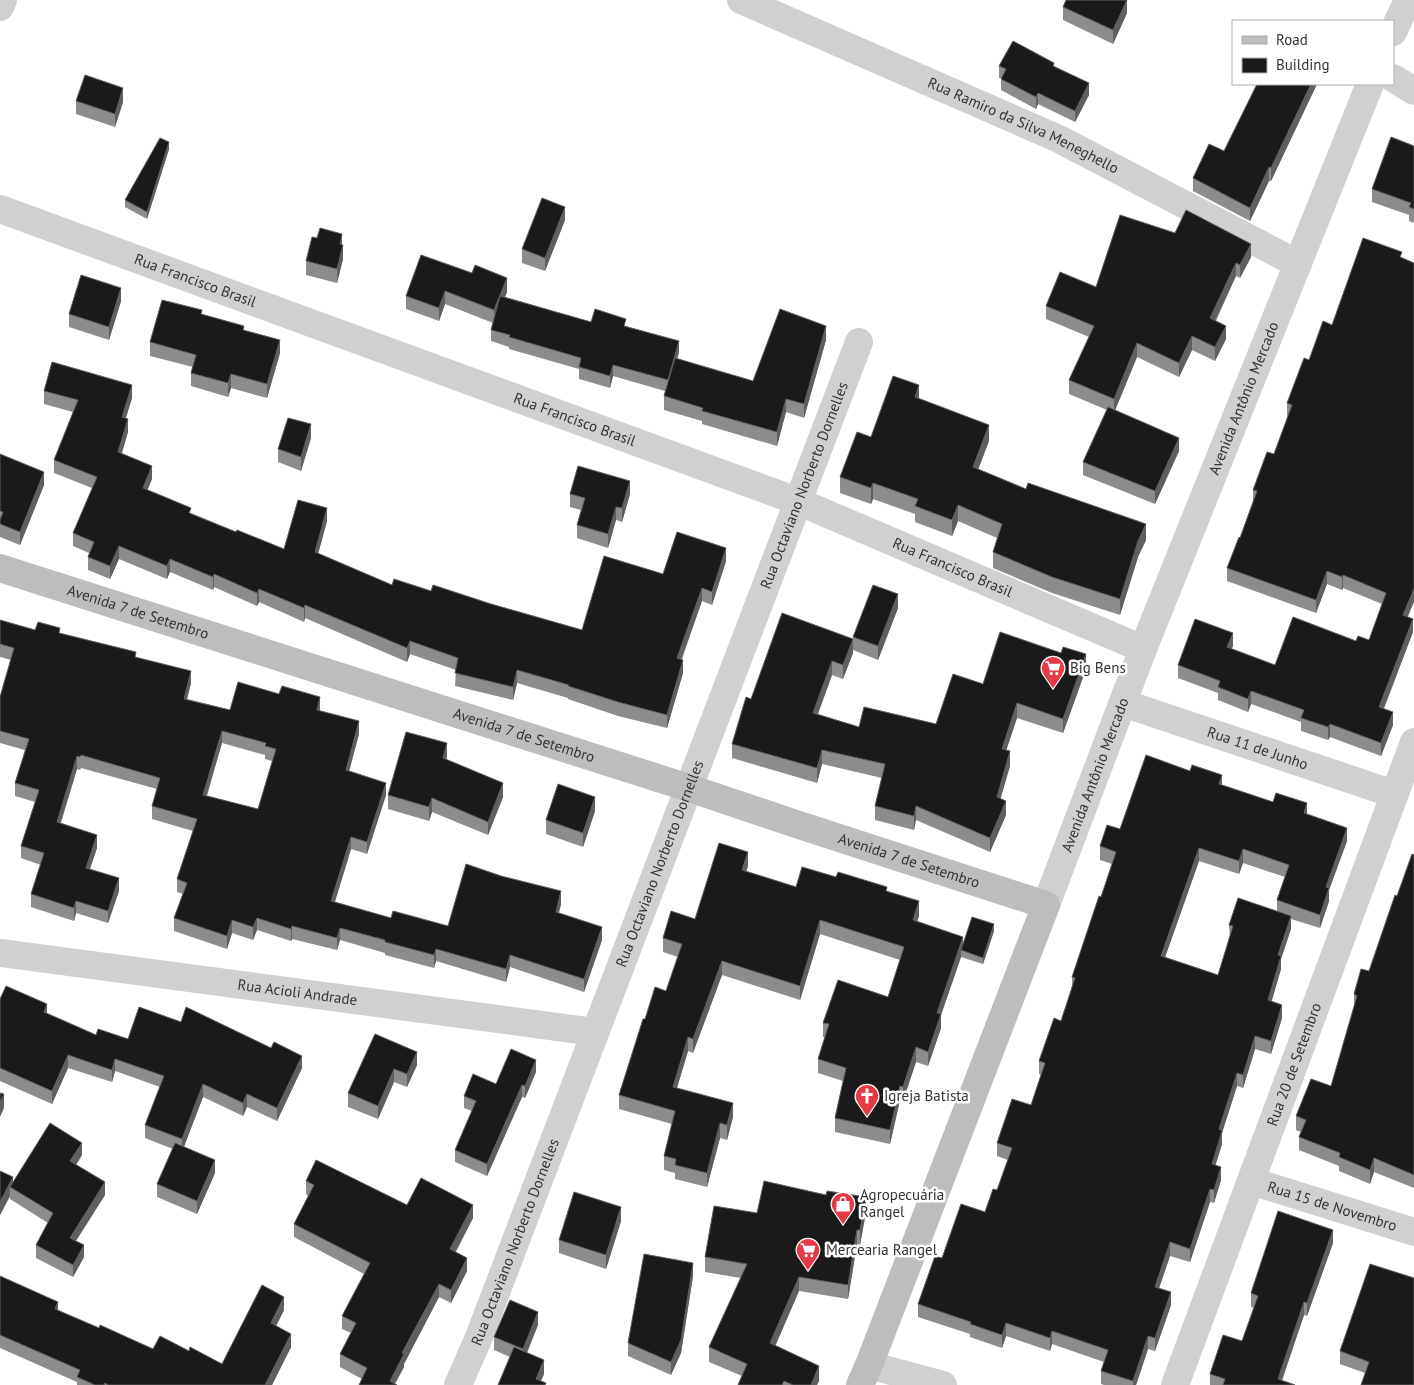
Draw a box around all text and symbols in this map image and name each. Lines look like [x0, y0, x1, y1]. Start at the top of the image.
legend [1232, 20, 1394, 85]
text: Road [1276, 30, 1308, 49]
text: Building [1276, 55, 1330, 74]
street label: Rua Ramiro da Silva Meneghello [925, 73, 1122, 178]
street label: Rua Francisco Brasil [132, 249, 260, 311]
street label: Avenida Antônio Mercado [1204, 319, 1283, 477]
street label: Rua Octaviano Norberto Dornelles [756, 379, 852, 591]
street label: Rua Francisco Brasil [511, 388, 639, 450]
street label: Rua Francisco Brasil [890, 533, 1016, 601]
street label: Avenida 7 de Setembro [65, 580, 211, 643]
supermarket icon: Big Bens [1040, 655, 1066, 689]
place label: Big Bens [1070, 658, 1126, 677]
street label: Avenida Antônio Mercado [1057, 695, 1133, 855]
street label: Avenida 7 de Setembro [451, 703, 597, 766]
street label: Rua 11 de Junho [1205, 722, 1311, 774]
street label: Rua Octaviano Norberto Dornelles [611, 757, 707, 970]
street label: Avenida 7 de Setembro [836, 828, 982, 892]
street label: Rua Acioli Andrade [236, 975, 358, 1009]
street label: Rua 20 de Setembro [1262, 1000, 1325, 1129]
church icon: Igreja Batista [854, 1083, 880, 1117]
place label: Igreja Batista [884, 1086, 969, 1105]
street label: Rua Octaviano Norberto Dornelles [466, 1136, 563, 1348]
street label: Rua 15 de Novembro [1265, 1177, 1399, 1235]
place label: Agropecuária Rangel [860, 1185, 944, 1221]
shop icon: Agropecuária Rangel [830, 1191, 856, 1225]
supermarket icon: Mercearia Rangel [795, 1237, 821, 1271]
place label: Mercearia Rangel [826, 1240, 938, 1259]

